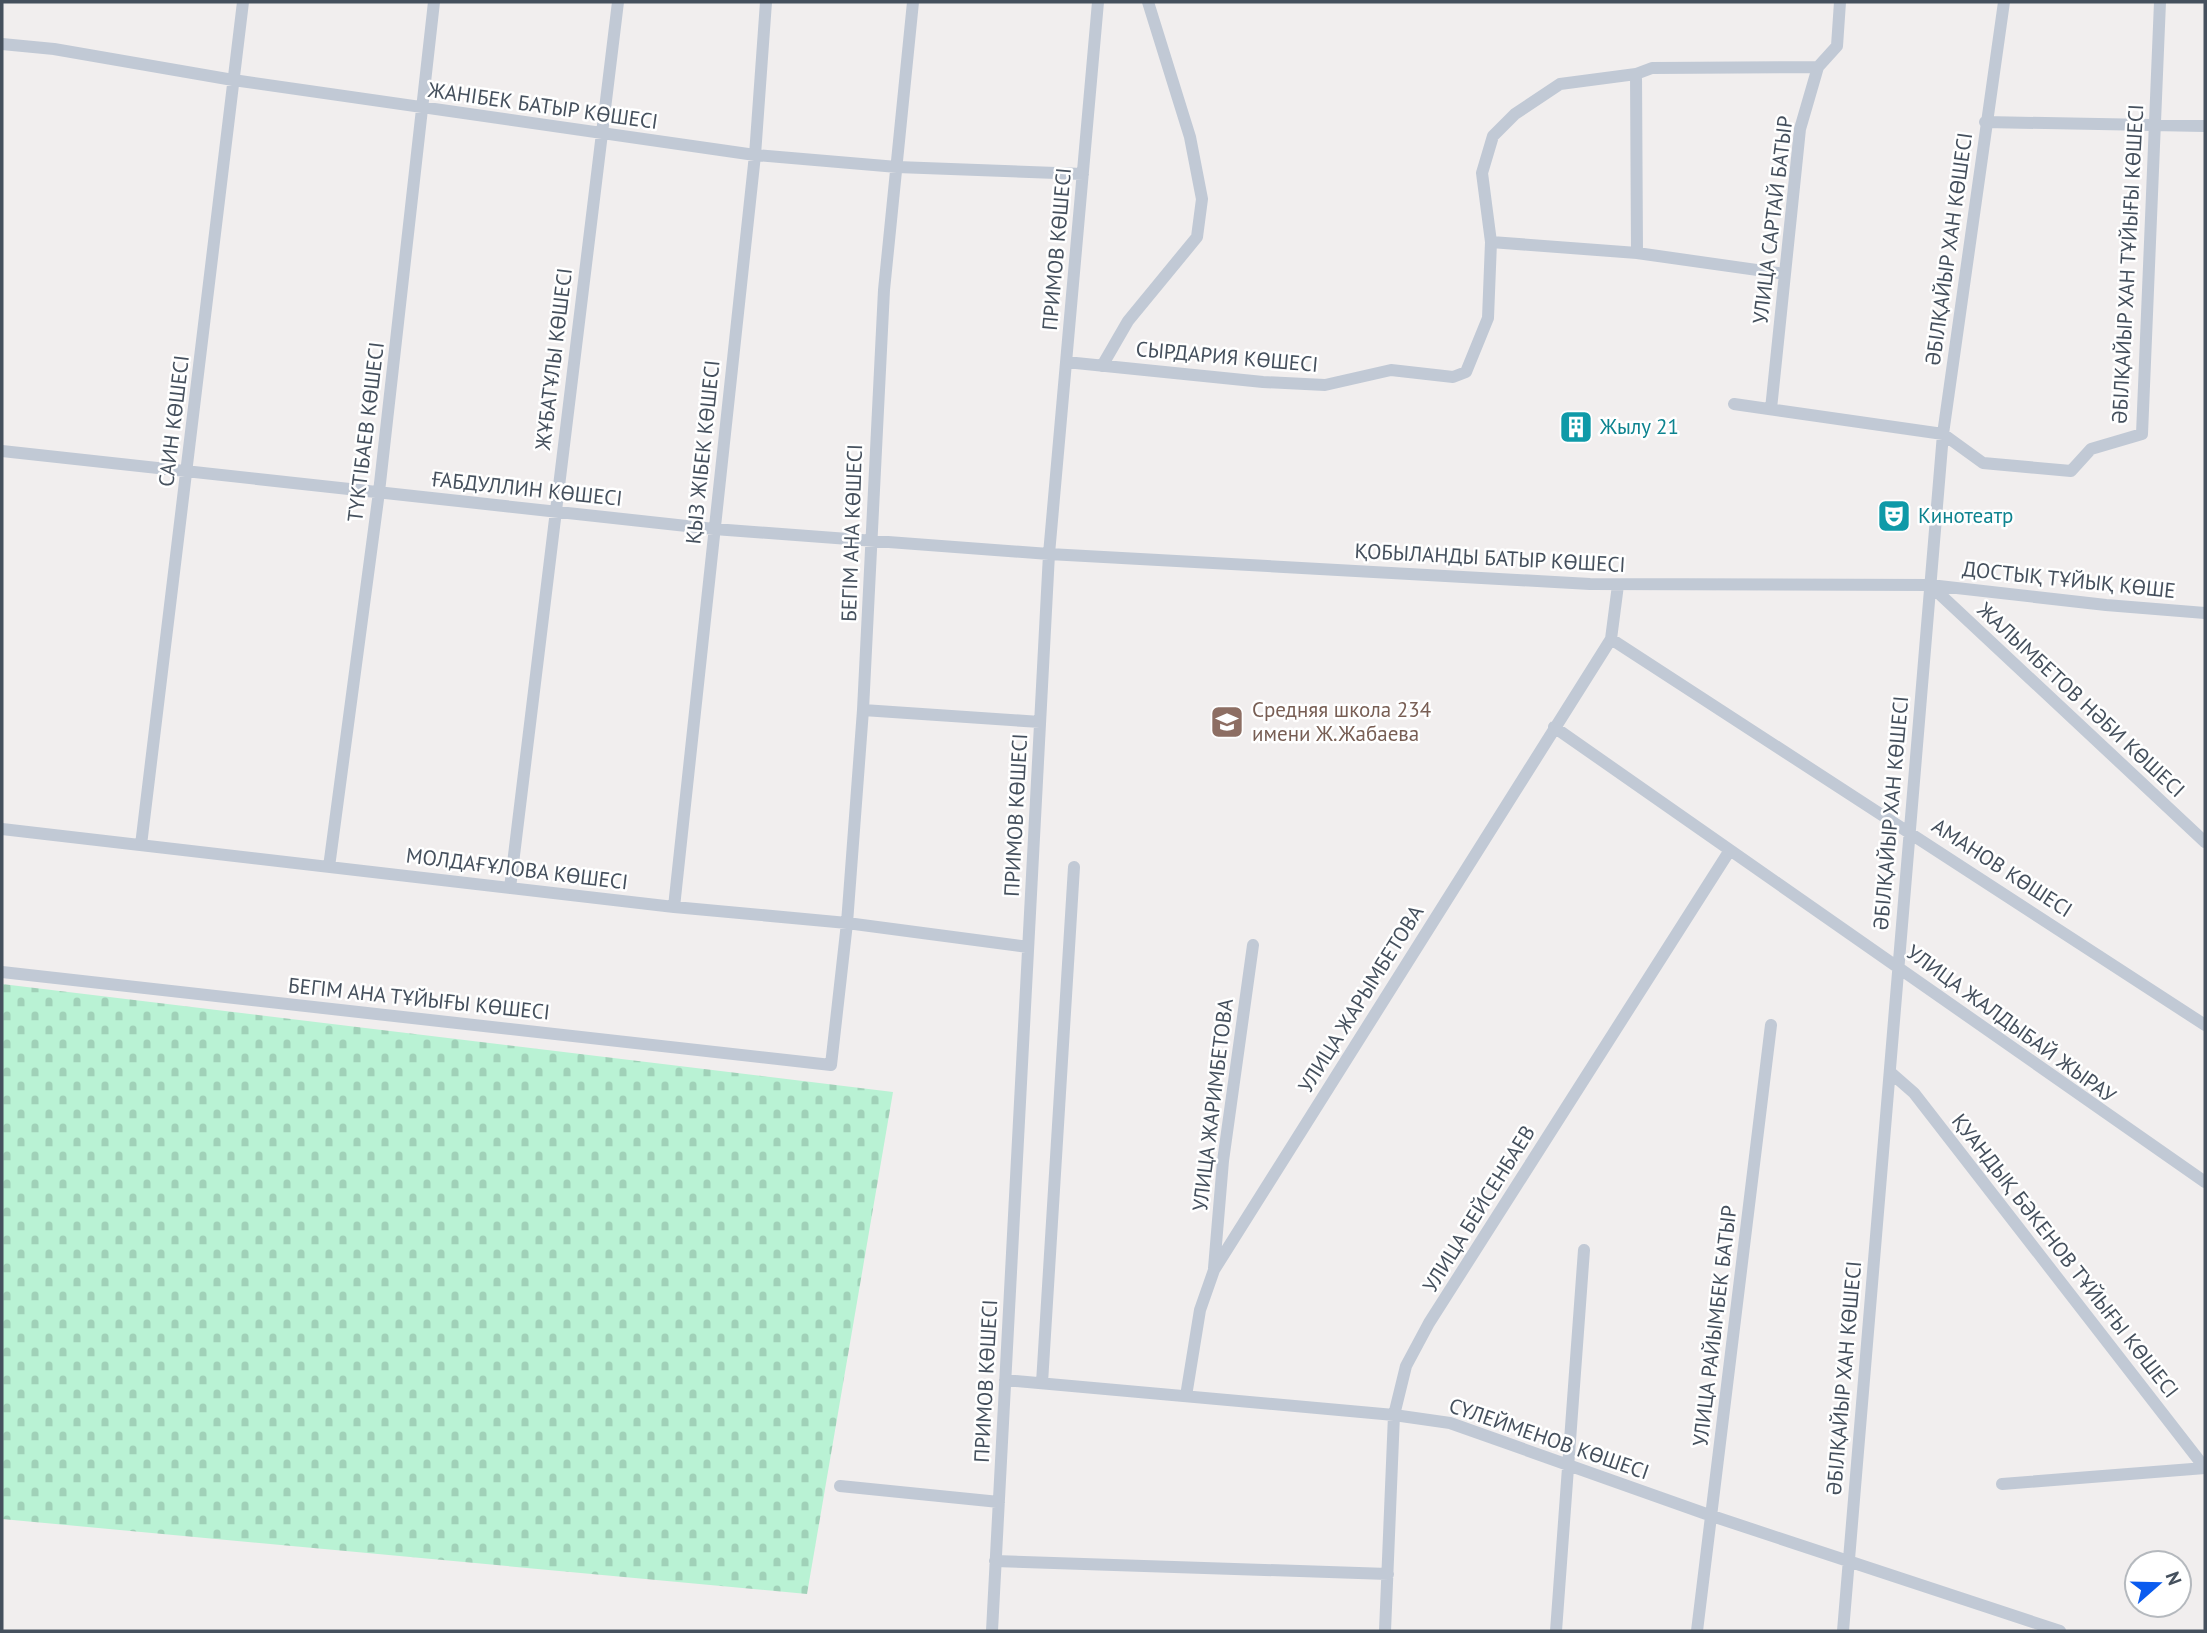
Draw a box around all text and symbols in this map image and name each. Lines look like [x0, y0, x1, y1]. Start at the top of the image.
street label: ЖАНІБЕК БАТЫР КӨШЕСІ [425, 76, 660, 135]
street label: ӘБІЛҚАЙЫР ХАН ТҰЙЫҒЫ КӨШЕСІ [2106, 103, 2149, 425]
street label: УЛИЦА САРТАЙ БАТЫР [1746, 114, 1799, 325]
street label: ӘБІЛҚАЙЫР ХАН КӨШЕСІ [1919, 131, 1978, 367]
street label: ПРИМОВ КӨШЕСІ [1036, 166, 1077, 331]
street label: ЖҰБАТҰЛЫ КӨШЕСІ [529, 266, 578, 453]
street label: СЫРДАРИЯ КӨШЕСІ [1135, 335, 1319, 378]
street label: ТҮКТІБАЕВ КӨШЕСІ [341, 340, 390, 524]
street label: САИН КӨШЕСІ [152, 354, 195, 488]
street label: ҚЫЗ ЖІБЕК КӨШЕСІ [679, 359, 726, 545]
building icon: Жылу 21 [1557, 408, 1595, 446]
place label: Жылу 21 [1599, 413, 1679, 440]
street label: БЕГІМ АНА КӨШЕСІ [835, 444, 868, 622]
street label: ҒАБДУЛЛИН КӨШЕСІ [430, 465, 624, 512]
theatre icon: Кинотеатр [1875, 497, 1913, 535]
place label: Кинотеатр [1918, 502, 2013, 529]
street label: ҚОБЫЛАНДЫ БАТЫР КӨШЕСІ [1354, 537, 1626, 578]
street label: ДОСТЫҚ ТҰЙЫҚ КӨШЕ [1961, 555, 2177, 604]
street label: ЖАЛЫМБЕТОВ НӘБИ КӨШЕСІ [1971, 596, 2191, 803]
street label: ӘБІЛҚАЙЫР ХАН КӨШЕСІ [1867, 695, 1914, 931]
place label: Средняя школа 234 имени Ж.Жабаева [1252, 696, 1431, 747]
school or university icon: Средняя школа 234 имени Ж.Жабаева [1208, 703, 1246, 741]
street label: ПРИМОВ КӨШЕСІ [998, 733, 1033, 897]
street label: АМАНОВ КӨШЕСІ [1927, 812, 2078, 923]
street label: МОЛДАҒҰЛОВА КӨШЕСІ [405, 841, 630, 896]
street label: УЛИЦА ЖАРЫМБЕТОВА [1292, 899, 1430, 1097]
street label: УЛИЦА ЖАЛДЫБАЙ ЖЫРАУ [1901, 938, 2122, 1109]
street label: БЕГІМ АНА ТҰЙЫҒЫ КӨШЕСІ [287, 971, 551, 1026]
street label: УЛИЦА ЖАРИМБЕТОВА [1186, 996, 1239, 1213]
street label: ҚУАНДЫҚ БӘКЕНОВ ТҰЙЫҒЫ КӨШЕСІ [1946, 1108, 2185, 1403]
street label: УЛИЦА БЕЙСЕНБАЕВ [1416, 1120, 1541, 1297]
street label: УЛИЦА РАЙЫМБЕК БАТЫР [1686, 1204, 1743, 1448]
street label: ӘБІЛҚАЙЫР ХАН КӨШЕСІ [1820, 1260, 1867, 1496]
street label: ПРИМОВ КӨШЕСІ [968, 1299, 1003, 1463]
street label: СҮЛЕЙМЕНОВ КӨШЕСІ [1446, 1392, 1653, 1485]
north arrow [2123, 1549, 2193, 1619]
text: N [2161, 1568, 2187, 1588]

